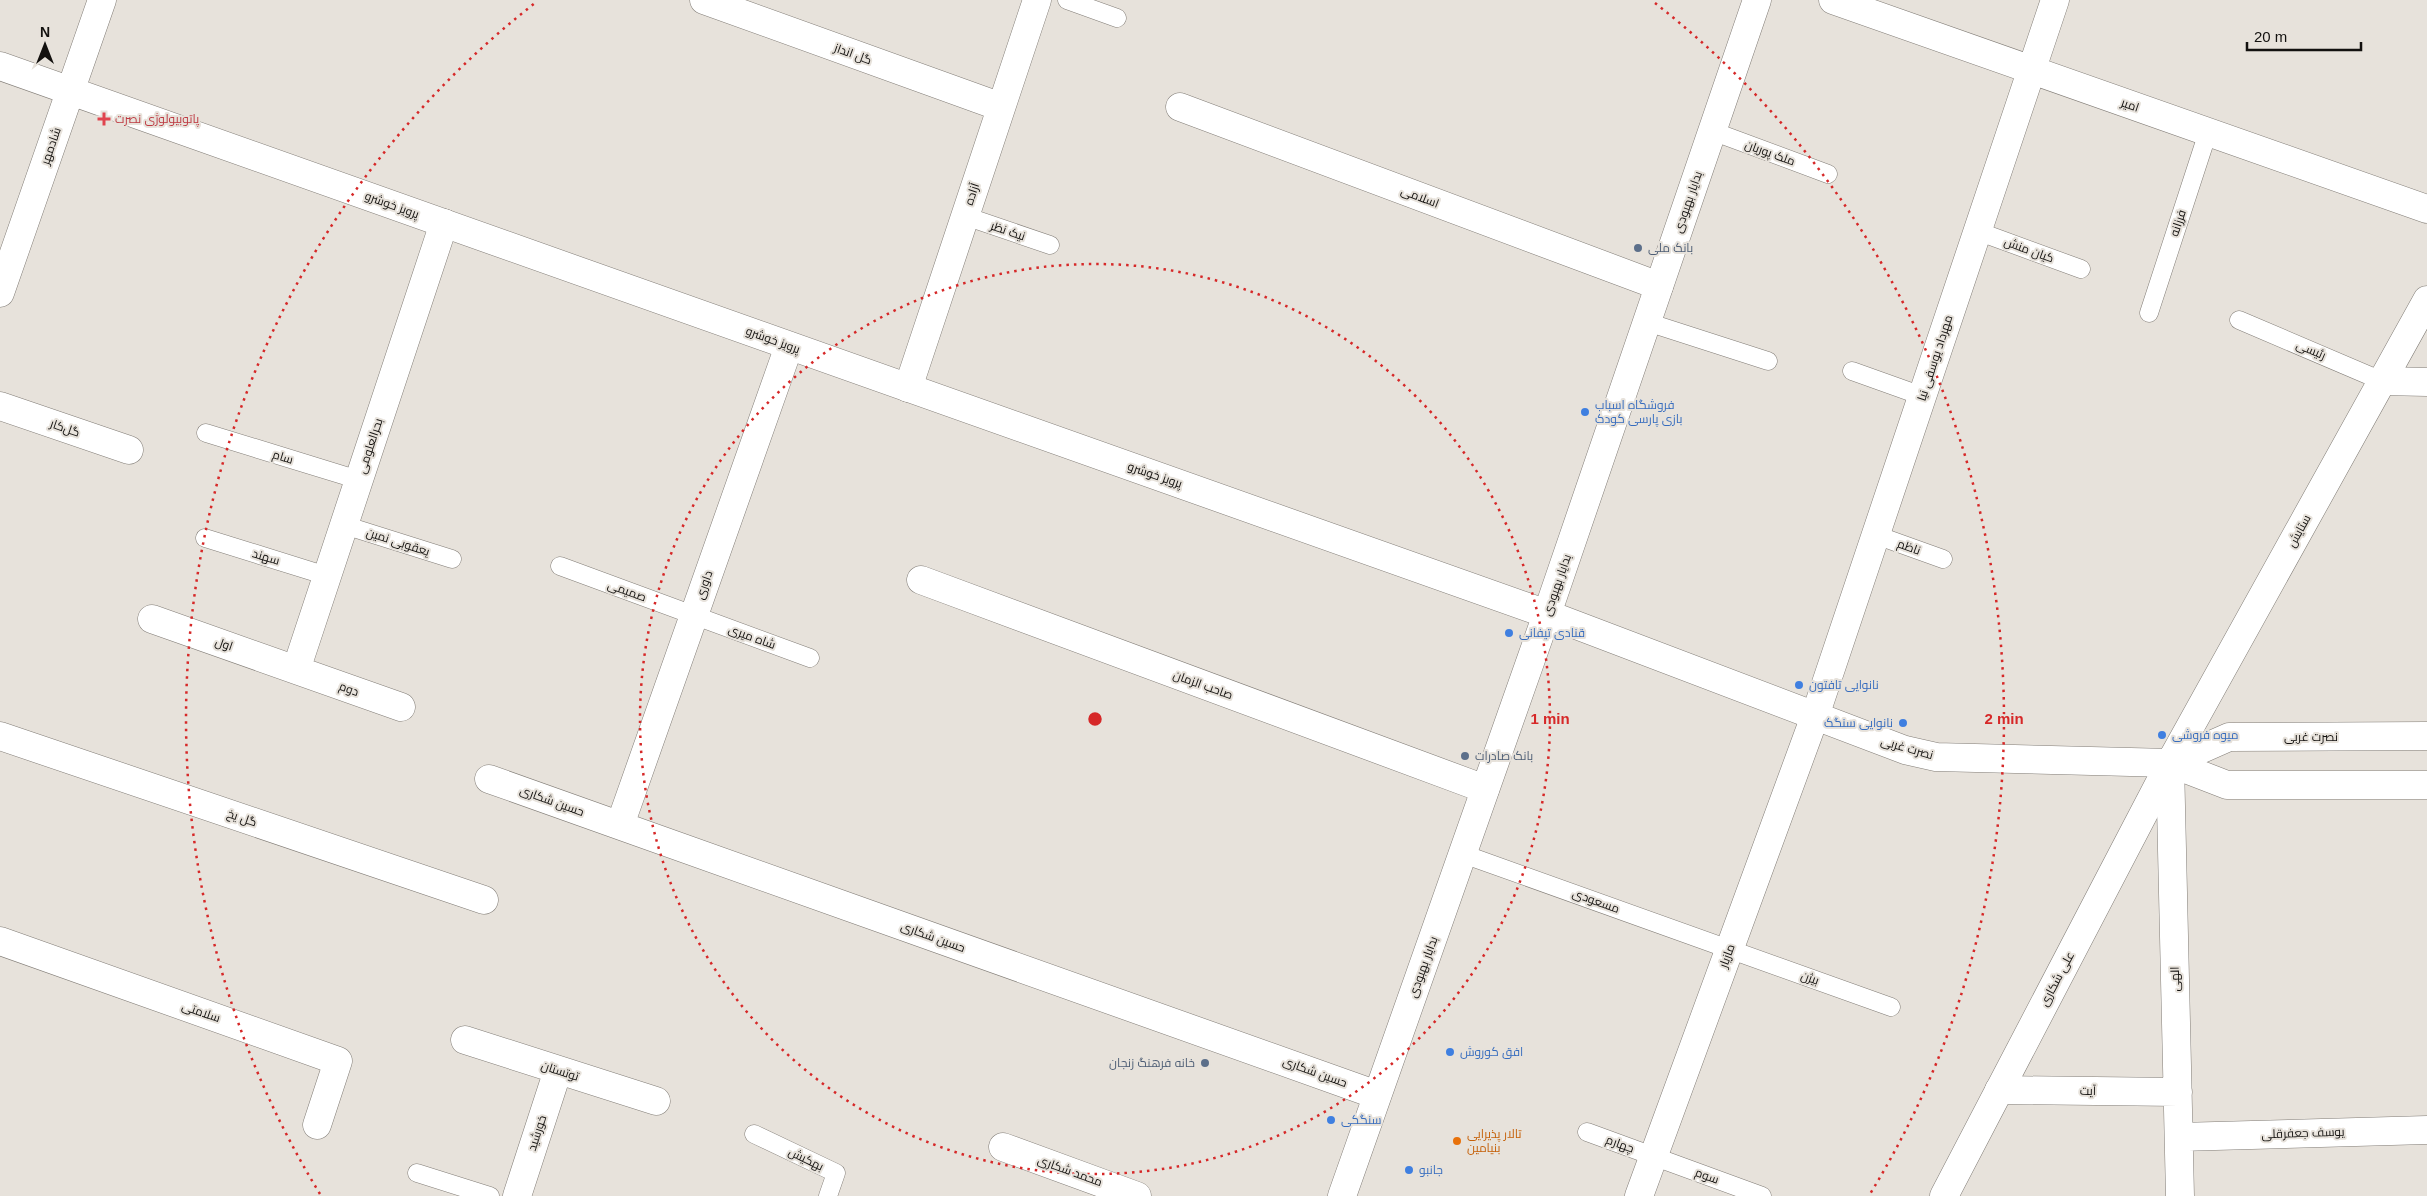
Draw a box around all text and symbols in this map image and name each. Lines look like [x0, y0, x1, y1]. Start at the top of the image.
north arrow [20, 20, 70, 70]
scale bar [2247, 20, 2361, 52]
text: N [40, 24, 50, 40]
text: 20 m [2254, 28, 2287, 45]
street label: گل انداز [831, 40, 874, 67]
street label: امیر [2118, 95, 2141, 115]
marker: پاتوبیولوژی نصرت [97, 112, 111, 126]
place label: پاتوبیولوژی نصرت [115, 112, 200, 128]
street label: شادمهر [38, 125, 64, 167]
street label: ملک پوریان [1742, 137, 1797, 170]
street label: بدایار بهبودی [1671, 169, 1705, 235]
street label: آزاده [962, 180, 982, 207]
street label: اسلامی [1399, 183, 1441, 211]
street label: پرویز خوشرو [362, 189, 422, 223]
street label: فرزانه [2167, 208, 2189, 238]
street label: نیک نظر [988, 218, 1027, 243]
street label: کیان منش [2002, 235, 2056, 265]
place label: بانک ملی [1648, 241, 1693, 255]
marker: بانک ملی [1632, 242, 1644, 254]
street label: مهرداد یوسفی نیا [1915, 313, 1955, 403]
street label: پرویز خوشرو [743, 324, 803, 358]
street label: رئیسی [2294, 338, 2328, 362]
place label: فروشگاه اسباب بازی پارسی کودک [1595, 398, 1682, 428]
marker: فروشگاه اسباب بازی پارسی کودک [1579, 406, 1591, 418]
street label: گل‌کار [47, 416, 82, 440]
street label: بحرالعلومی [355, 417, 385, 475]
street label: سام [271, 447, 295, 468]
street label: پرویز خوشرو [1125, 459, 1185, 493]
street label: ستایش [2284, 512, 2314, 550]
street label: یعقوبی نمین [365, 525, 432, 559]
street label: ناظم [1895, 536, 1922, 559]
street label: سهند [251, 546, 281, 568]
street label: بدایار بهبودی [1540, 552, 1574, 618]
street label: داوری [693, 569, 715, 601]
street label: صمیمی [606, 578, 648, 604]
street label: شاه میری [726, 622, 778, 652]
place label: قنادی تیفانی [1519, 626, 1585, 640]
marker: قنادی تیفانی [1503, 627, 1515, 639]
street label: اول [213, 634, 235, 654]
street label: صاحب الزمان [1171, 668, 1235, 702]
place label: نانوایی تافتون [1809, 678, 1879, 692]
street label: دوم [337, 679, 361, 700]
marker: نانوایی تافتون [1793, 679, 1805, 691]
centre of rings [1086, 710, 1104, 728]
text: 1 min [1530, 710, 1570, 727]
text: 2 min [1984, 710, 2024, 727]
place label: نانوایی سنگک [1824, 716, 1893, 730]
marker: نانوایی سنگک [1897, 717, 1909, 729]
place label: میوه فروشی [2172, 728, 2238, 742]
marker: میوه فروشی [2156, 729, 2168, 741]
street label: نصرت غربی [2284, 730, 2338, 744]
street label: نصرت غربی [1879, 734, 1935, 762]
place label: بانک صادرات [1475, 749, 1533, 763]
marker: بانک صادرات [1459, 750, 1471, 762]
street label: حسین شکاری [518, 783, 586, 819]
street label: گل یخ [225, 806, 259, 831]
street label: مسعودی [1571, 886, 1621, 916]
street label: حسین شکاری [899, 919, 967, 955]
street label: بدایار بهبودی [1405, 934, 1441, 1000]
street label: مازیار [1716, 942, 1738, 971]
street label: علی شکاری [2037, 949, 2077, 1009]
street label: الهی [2168, 966, 2182, 992]
street label: بیژن [1799, 968, 1821, 988]
street label: سلامتی [180, 999, 222, 1025]
place label: افق کوروش [1460, 1045, 1523, 1059]
marker: افق کوروش [1444, 1046, 1456, 1058]
street label: حسین شکاری [1281, 1054, 1349, 1090]
place label: خانه فرهنگ زنجان [1109, 1056, 1195, 1070]
marker: خانه فرهنگ زنجان [1199, 1057, 1211, 1069]
street label: توتستان [539, 1058, 581, 1084]
street label: آیت [2080, 1084, 2097, 1098]
street label: خورشید [525, 1113, 549, 1153]
place label: سنگکی [1341, 1113, 1382, 1127]
marker: سنگکی [1325, 1114, 1337, 1126]
street label: یوسف جعفرقلی [2261, 1125, 2346, 1141]
place label: تالار پذیرایی بنیامین [1467, 1127, 1522, 1155]
street label: چهارم [1603, 1132, 1636, 1157]
marker: تالار پذیرایی بنیامین [1451, 1135, 1463, 1147]
street label: بهکیش [786, 1144, 826, 1174]
street label: محمد شکاری [1036, 1153, 1104, 1189]
place label: جانبو [1419, 1163, 1443, 1177]
marker: جانبو [1403, 1164, 1415, 1176]
street label: سوم [1693, 1165, 1721, 1188]

